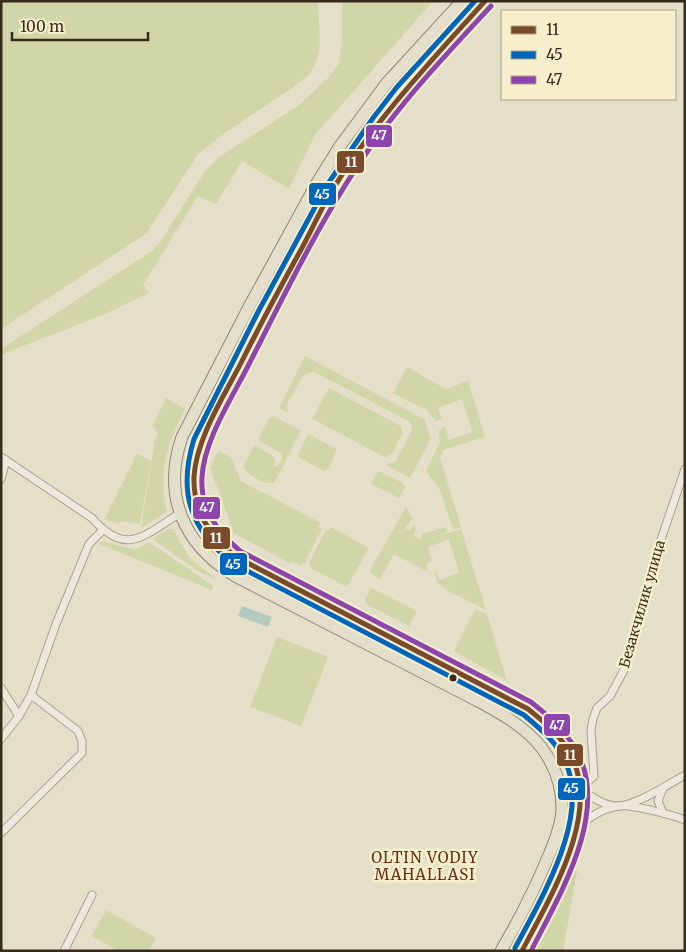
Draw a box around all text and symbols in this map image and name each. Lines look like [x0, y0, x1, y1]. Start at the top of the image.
scale bar [12, 10, 149, 42]
legend [501, 10, 676, 100]
text: 100 m [20, 17, 64, 36]
text: 11 [546, 20, 559, 39]
text: 45 [546, 45, 563, 64]
text: 47 [546, 70, 563, 89]
line badge: 47 [365, 124, 393, 148]
text: 47 [371, 126, 387, 144]
line badge: 11 [336, 150, 365, 174]
text: 11 [345, 153, 358, 171]
line badge: 45 [308, 182, 337, 206]
text: 45 [314, 185, 330, 203]
line badge: 47 [192, 496, 221, 520]
text: 47 [199, 498, 215, 516]
line badge: 11 [202, 526, 231, 550]
text: 11 [210, 529, 223, 547]
street label: Безакчилик улица [615, 537, 669, 670]
line badge: 45 [219, 552, 248, 576]
text: 45 [225, 555, 241, 573]
unlabelled marker [448, 673, 458, 683]
line badge: 47 [543, 713, 571, 737]
text: 47 [549, 716, 565, 734]
line badge: 11 [556, 743, 584, 767]
text: 11 [564, 746, 577, 764]
line badge: 45 [557, 777, 586, 801]
text: 45 [563, 779, 579, 797]
district label: OLTIN VODIY MAHALLASI [371, 848, 479, 884]

